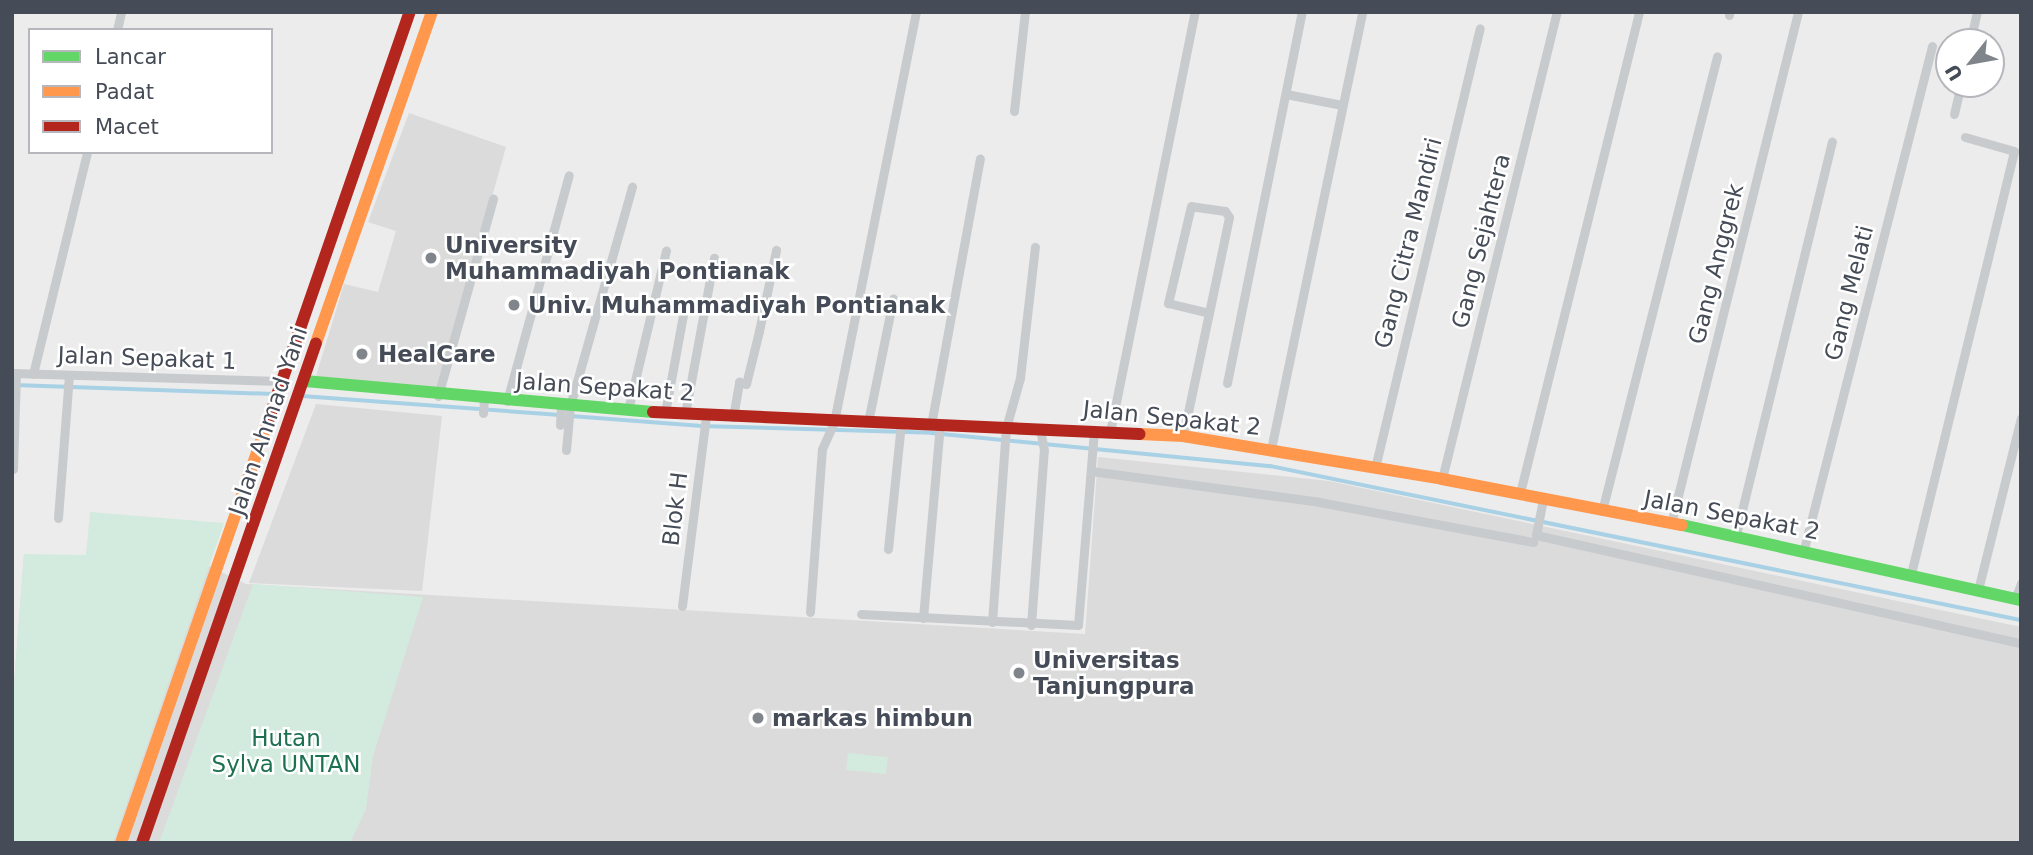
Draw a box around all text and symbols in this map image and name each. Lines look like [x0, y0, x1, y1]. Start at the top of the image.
legend [28, 28, 273, 154]
north arrow [1935, 28, 2005, 98]
text: Lancar [95, 45, 166, 69]
text: U [1940, 61, 1967, 85]
text: Padat [95, 80, 154, 104]
text: Macet [95, 115, 159, 139]
street label: Gang Citra Mandiri [1368, 135, 1448, 351]
street label: Gang Sejahtera [1446, 151, 1516, 331]
street label: Gang Anggrek [1683, 181, 1749, 347]
street label: Gang Melati [1819, 223, 1879, 363]
place label: University Muhammadiyah Pontianak [445, 231, 789, 285]
marker: University Muhammadiyah Pontianak [423, 250, 439, 266]
place label: Univ. Muhammadiyah Pontianak [528, 291, 945, 319]
marker: Univ. Muhammadiyah Pontianak [506, 297, 522, 313]
street label: Jalan Ahmad Yani [223, 323, 313, 519]
place label: HealCare [378, 340, 496, 368]
street label: Jalan Sepakat 1 [57, 341, 237, 375]
marker: HealCare [352, 344, 372, 364]
street label: Jalan Sepakat 2 [515, 367, 695, 407]
street label: Jalan Sepakat 2 [1082, 395, 1262, 441]
street label: Blok H [657, 471, 693, 547]
street label: Jalan Sepakat 2 [1642, 484, 1822, 546]
place label: Universitas Tanjungpura [1033, 646, 1194, 700]
marker: Universitas Tanjungpura [1011, 665, 1027, 681]
place label: markas himbun [772, 704, 973, 732]
marker: markas himbun [750, 710, 766, 726]
park label: Hutan Sylva UNTAN [212, 724, 360, 778]

